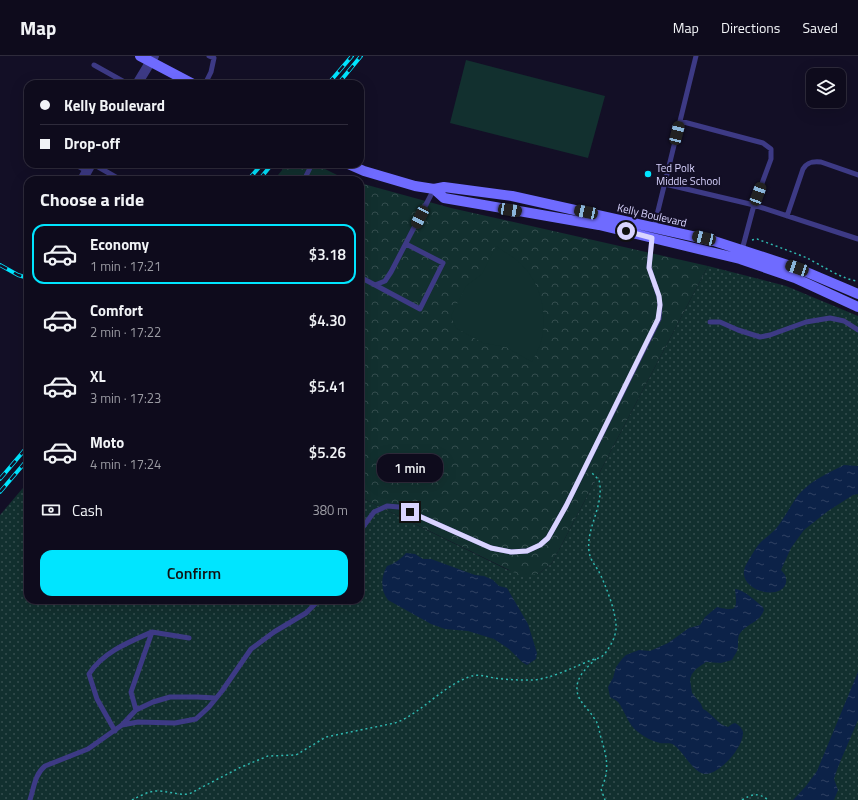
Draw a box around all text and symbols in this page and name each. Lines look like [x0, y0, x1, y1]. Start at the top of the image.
text: Map [20, 13, 56, 42]
text: Map [673, 17, 699, 38]
text: Directions [721, 17, 780, 38]
text: Saved [802, 17, 838, 38]
map controls [806, 68, 846, 108]
button: layers [806, 68, 846, 108]
text: Kelly Boulevard [64, 94, 165, 117]
car [668, 120, 686, 146]
text: Drop-off [64, 132, 120, 155]
place label: Ted Polk Middle School [656, 160, 721, 189]
marker: Ted Polk Middle School [643, 169, 653, 179]
car [748, 181, 768, 207]
text: Choose a ride [40, 186, 144, 213]
street label: Kelly Boulevard [616, 199, 689, 231]
car [497, 202, 523, 218]
car [409, 204, 431, 230]
car [573, 204, 599, 220]
route start [617, 222, 635, 240]
car [691, 229, 717, 247]
text: Economy [90, 233, 149, 256]
icon: car [42, 236, 78, 272]
text: $3.18 [309, 243, 346, 266]
text: 1 min · 17:21 [90, 256, 161, 276]
car [784, 258, 810, 278]
text: Comfort [90, 299, 143, 322]
icon: car [42, 302, 78, 338]
text: $4.30 [309, 309, 346, 332]
text: 2 min · 17:22 [90, 322, 161, 342]
text: XL [90, 365, 106, 388]
icon: car [42, 368, 78, 404]
text: $5.41 [309, 375, 346, 398]
text: 3 min · 17:23 [90, 388, 161, 408]
text: Moto [90, 431, 124, 454]
icon: car [42, 434, 78, 470]
text: $5.26 [309, 441, 346, 464]
text: 4 min · 17:24 [90, 454, 161, 474]
callout: 1 min [377, 454, 443, 482]
text: 1 min [394, 458, 426, 478]
icon: cash [40, 499, 62, 521]
text: Cash [72, 499, 103, 522]
text: 380 m [312, 500, 348, 520]
route end [401, 503, 419, 521]
button: Confirm [40, 550, 348, 596]

